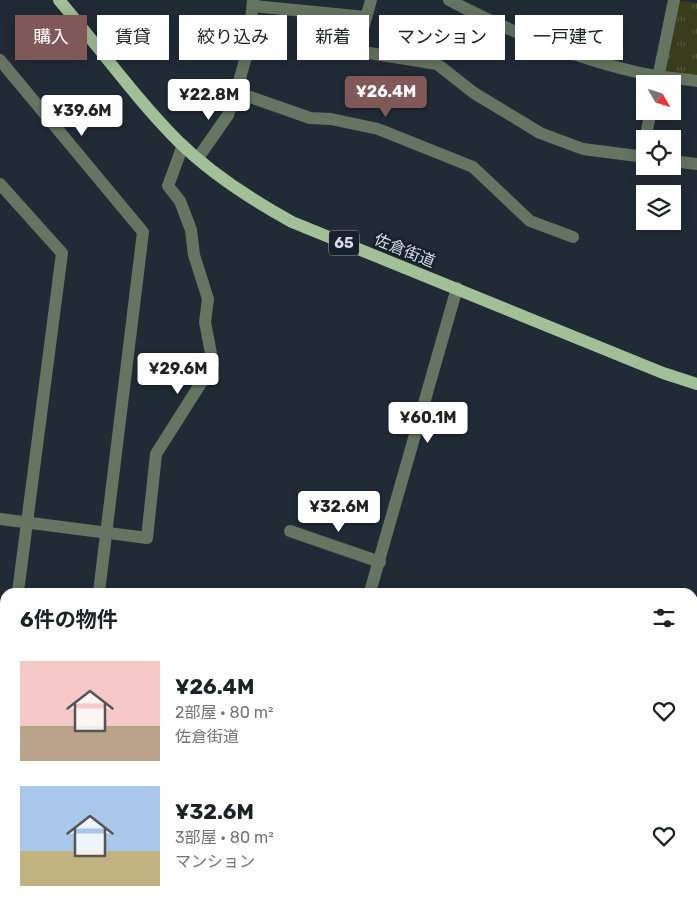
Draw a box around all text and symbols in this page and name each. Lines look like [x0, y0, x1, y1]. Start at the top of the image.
chip: 購入 [15, 15, 87, 60]
chip: 賃貸 [97, 15, 169, 60]
chip: 絞り込み [179, 15, 287, 60]
chip: 新着 [297, 15, 369, 60]
chip: マンション [379, 15, 505, 60]
chip: 一戸建て [515, 15, 623, 60]
north arrow [636, 75, 681, 120]
map controls [636, 75, 681, 230]
pin: ¥26.4M [345, 76, 427, 118]
pin: ¥22.8M [168, 78, 250, 121]
text: ¥26.4M [356, 82, 416, 101]
text: ¥22.8M [179, 85, 239, 104]
pin: ¥39.6M [41, 94, 123, 137]
text: ¥39.6M [52, 101, 112, 120]
button: locate [636, 130, 681, 175]
button: layers [636, 185, 681, 230]
road number: 65 [329, 230, 359, 256]
street label: 佐倉街道 [372, 230, 438, 271]
pin: ¥29.6M [137, 352, 219, 395]
text: ¥29.6M [149, 359, 207, 378]
pin: ¥60.1M [387, 402, 469, 444]
text: ¥60.1M [400, 408, 456, 427]
pin: ¥32.6M [298, 490, 380, 533]
text: ¥32.6M [309, 497, 369, 516]
icon: filters [650, 604, 678, 632]
text: 6件の物件 [20, 607, 118, 632]
text: ¥26.4M [175, 674, 254, 699]
icon: home [60, 681, 120, 741]
icon: heart [650, 697, 678, 725]
text: 2部屋 · 80 m² [175, 703, 273, 722]
text: 佐倉街道 [175, 727, 239, 746]
text: ¥32.6M [175, 799, 254, 824]
icon: home [60, 806, 120, 866]
icon: heart [650, 822, 678, 850]
text: 3部屋 · 80 m² [175, 828, 274, 847]
text: マンション [175, 852, 255, 871]

